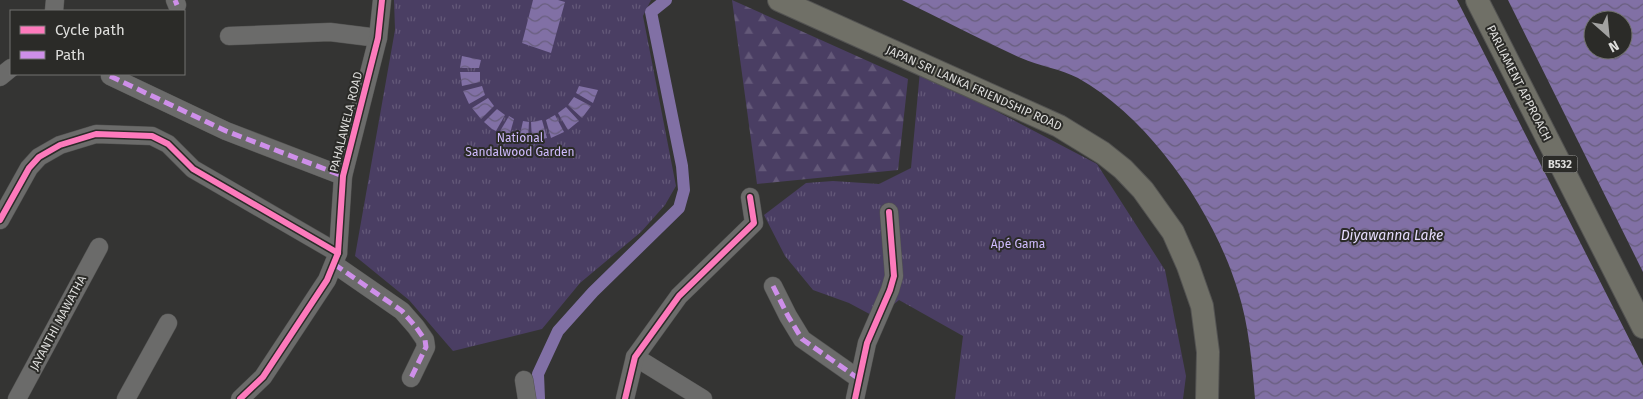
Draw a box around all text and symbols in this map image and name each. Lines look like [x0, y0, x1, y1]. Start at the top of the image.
legend [10, 10, 185, 75]
north arrow [1583, 10, 1633, 60]
text: Cycle path [55, 21, 125, 39]
street label: PARLIAMENT APPROACH [1484, 23, 1554, 143]
text: N [1606, 36, 1622, 56]
street label: JAPAN SRI LANKA FRIENDSHIP ROAD [884, 43, 1064, 133]
text: Path [55, 46, 85, 64]
street label: PAHALAWELA ROAD [327, 70, 365, 174]
park label: National Sandalwood Garden [465, 131, 575, 159]
road number: B532 [1542, 156, 1578, 172]
water label: Diyawanna Lake [1341, 227, 1443, 244]
park label: Apé Gama [991, 237, 1045, 251]
street label: JAYANTHI MAWATHA [27, 273, 89, 373]

